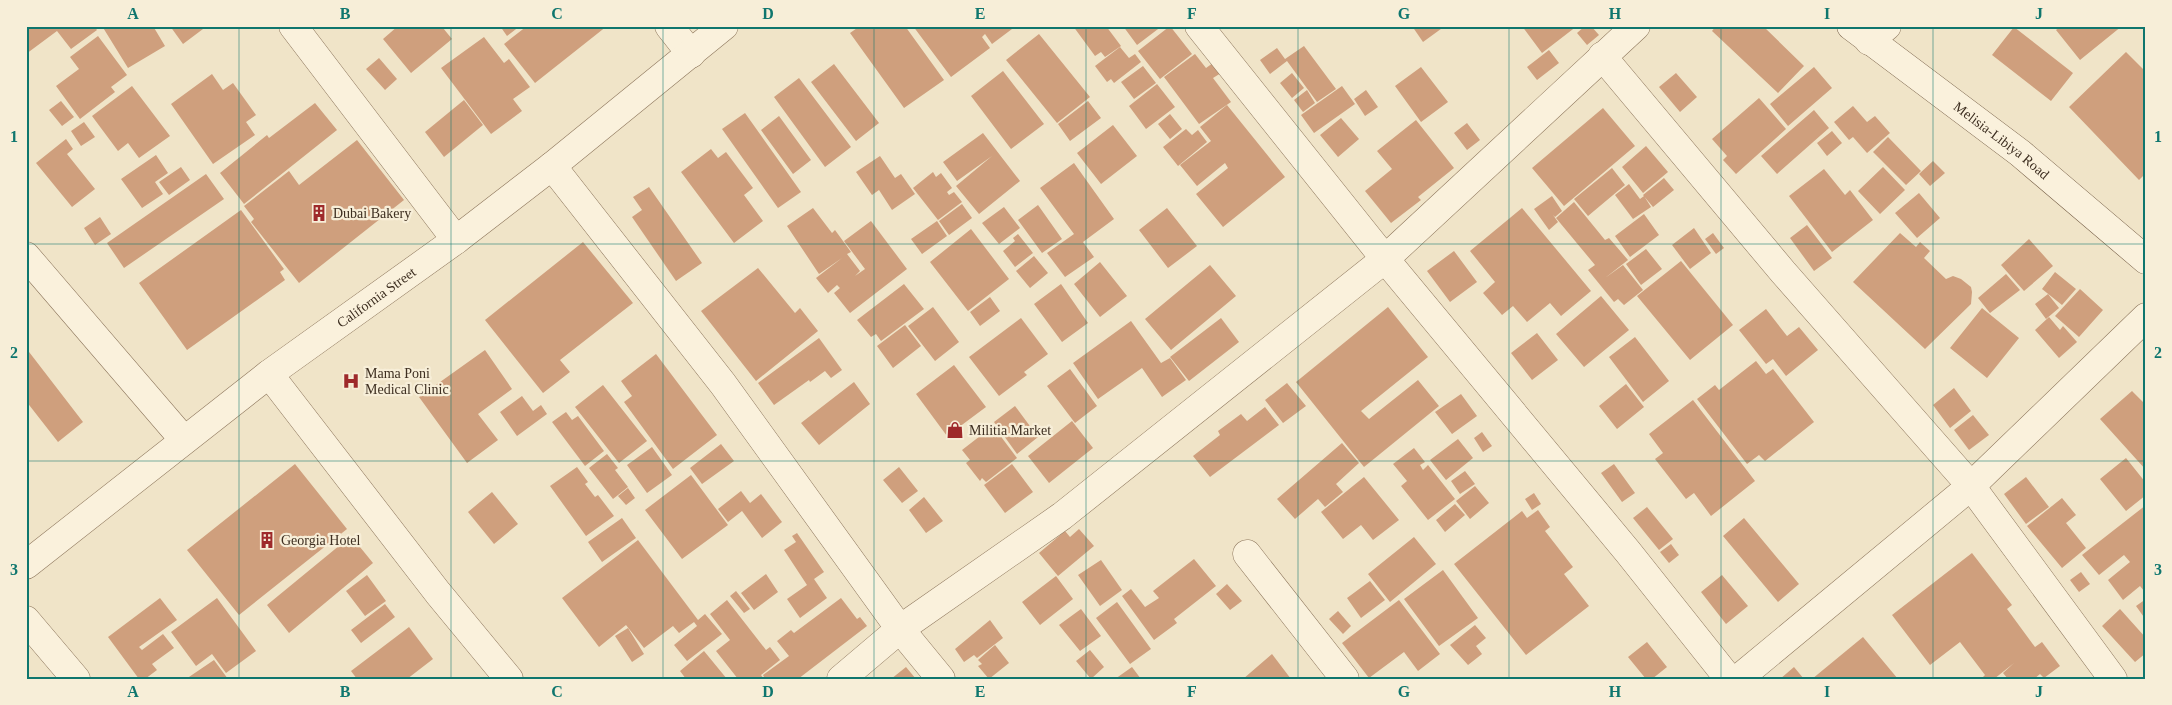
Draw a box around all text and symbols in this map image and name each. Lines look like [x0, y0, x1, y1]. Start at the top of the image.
text: A [127, 5, 139, 22]
text: B [340, 5, 351, 22]
text: C [551, 5, 563, 22]
text: D [762, 5, 774, 22]
text: E [975, 5, 985, 22]
text: F [1187, 5, 1197, 22]
text: G [1398, 5, 1411, 22]
text: H [1609, 5, 1622, 22]
text: I [1824, 5, 1830, 22]
text: J [2035, 5, 2043, 22]
street label: Melisia-Libiya Road [1951, 99, 2052, 182]
text: 1 [10, 128, 18, 145]
text: 1 [2154, 128, 2162, 145]
building icon: Dubai Bakery [309, 203, 329, 223]
place label: Dubai Bakery [333, 206, 411, 221]
street label: California Street [334, 264, 419, 331]
text: 2 [10, 344, 18, 361]
text: 2 [2154, 344, 2162, 361]
place label: Mama Poni Medical Clinic [365, 366, 449, 397]
hospital icon: Mama Poni Medical Clinic [341, 371, 361, 391]
shop icon: Militia Market [945, 420, 965, 440]
place label: Militia Market [969, 423, 1051, 438]
building icon: Georgia Hotel [257, 530, 277, 550]
place label: Georgia Hotel [281, 533, 361, 548]
text: 3 [10, 561, 18, 578]
text: 3 [2154, 561, 2162, 578]
text: A [127, 683, 139, 700]
text: B [340, 683, 351, 700]
text: C [551, 683, 563, 700]
text: D [762, 683, 774, 700]
text: E [975, 683, 985, 700]
text: F [1187, 683, 1197, 700]
text: G [1398, 683, 1411, 700]
text: H [1609, 683, 1622, 700]
text: I [1824, 683, 1830, 700]
text: J [2035, 683, 2043, 700]

